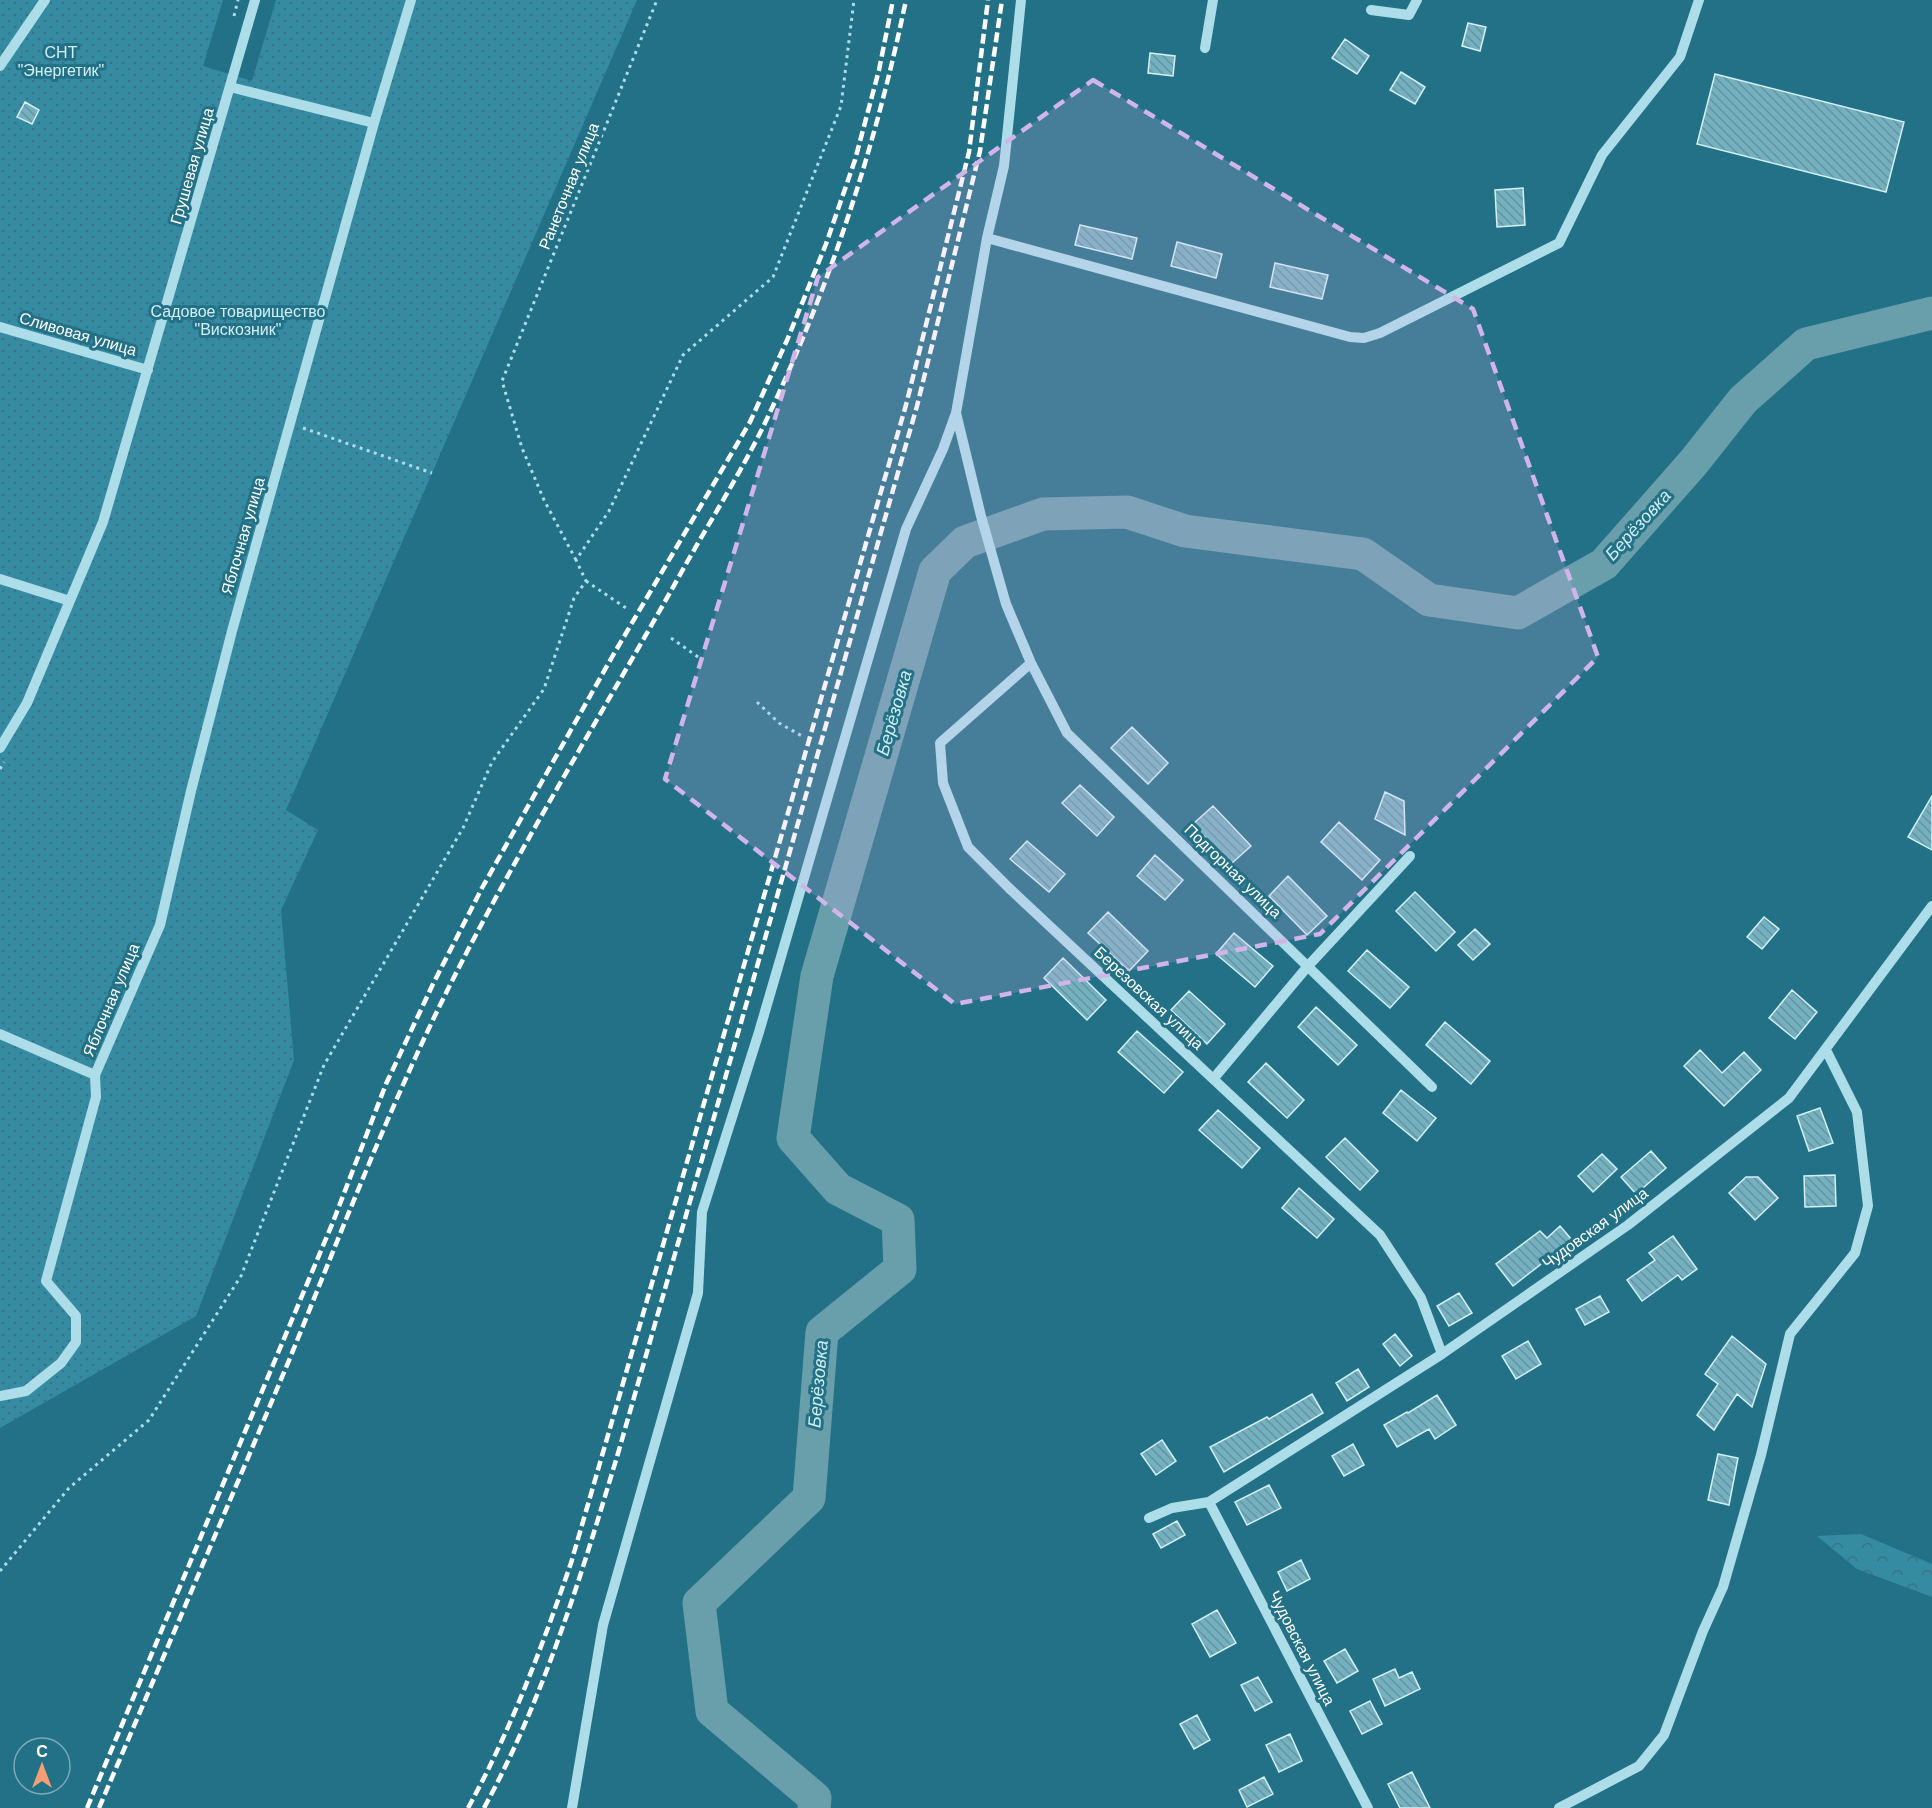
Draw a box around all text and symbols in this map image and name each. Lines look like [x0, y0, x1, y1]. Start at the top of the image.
park label: СНТ "Энергетик" [18, 44, 104, 79]
street label: Грушевая улица [167, 106, 217, 226]
street label: Ранеточная улица [536, 120, 602, 252]
park label: Садовое товарищество "Вискозник" [151, 303, 326, 338]
street label: Сливовая улица [17, 309, 139, 359]
street label: Яблочная улица [218, 475, 268, 597]
water label: Берёзовка [1601, 486, 1675, 564]
water label: Берёзовка [872, 668, 916, 758]
street label: Подгорная улица [1181, 821, 1285, 921]
street label: Яблочная улица [79, 941, 143, 1059]
street label: Березовская улица [1091, 943, 1207, 1053]
street label: Чудовская улица [1539, 1184, 1651, 1272]
water label: Берёзовка [804, 1339, 832, 1429]
street label: Чудовская улица [1266, 1588, 1338, 1708]
north arrow [12, 1736, 72, 1796]
text: С [36, 1743, 48, 1760]

